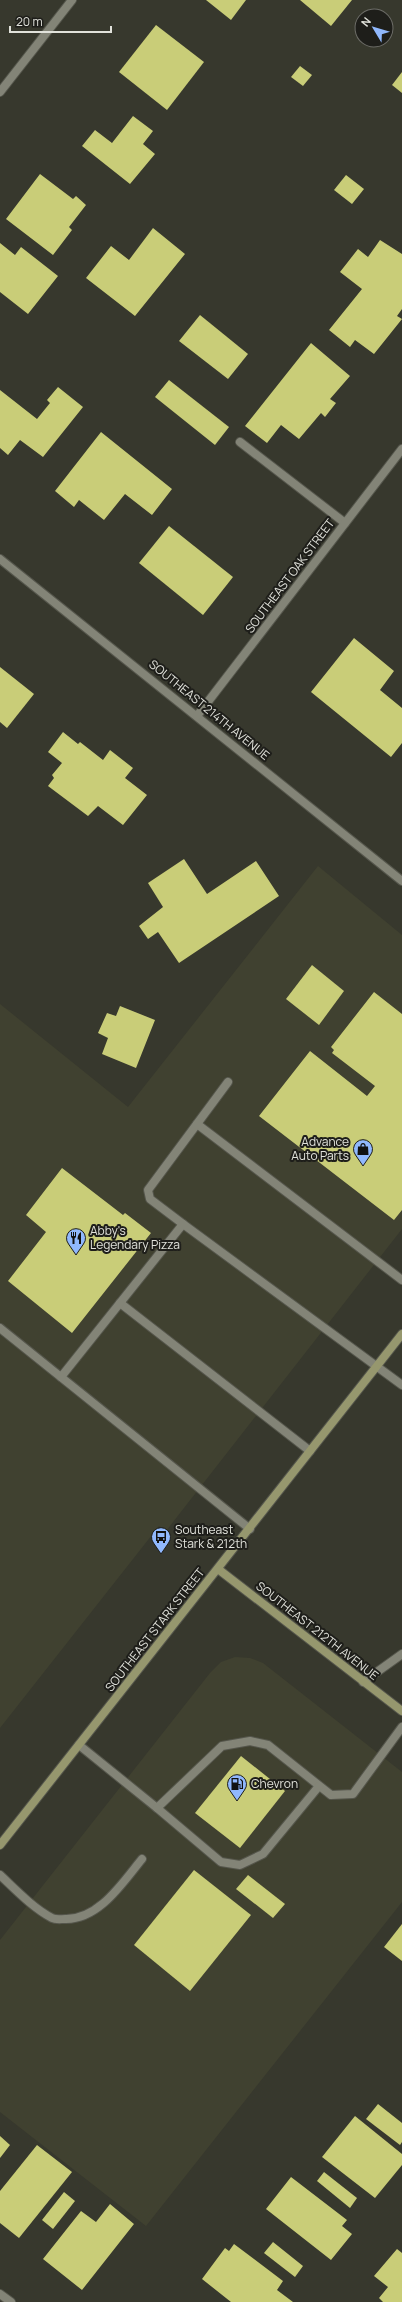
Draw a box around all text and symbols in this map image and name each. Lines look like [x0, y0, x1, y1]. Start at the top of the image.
scale bar [10, 8, 111, 34]
north arrow [354, 8, 394, 48]
text: 20 m [16, 13, 43, 30]
text: N [357, 14, 374, 29]
street label: SOUTHEAST OAK STREET [241, 514, 339, 636]
street label: SOUTHEAST 214TH AVENUE [145, 656, 273, 764]
place label: Advance Auto Parts [291, 1133, 349, 1164]
shop icon: Advance Auto Parts [352, 1138, 374, 1166]
place label: Abby's Legendary Pizza [90, 1222, 180, 1253]
restaurant icon: Abby's Legendary Pizza [65, 1227, 87, 1255]
place label: Southeast Stark & 212th [175, 1521, 247, 1552]
bus stop icon: Southeast Stark & 212th [150, 1526, 172, 1554]
street label: SOUTHEAST STARK STREET [101, 1564, 209, 1695]
street label: SOUTHEAST 212TH AVENUE [253, 1577, 382, 1684]
fuel station icon: Chevron [226, 1773, 248, 1801]
place label: Chevron [251, 1775, 298, 1792]

